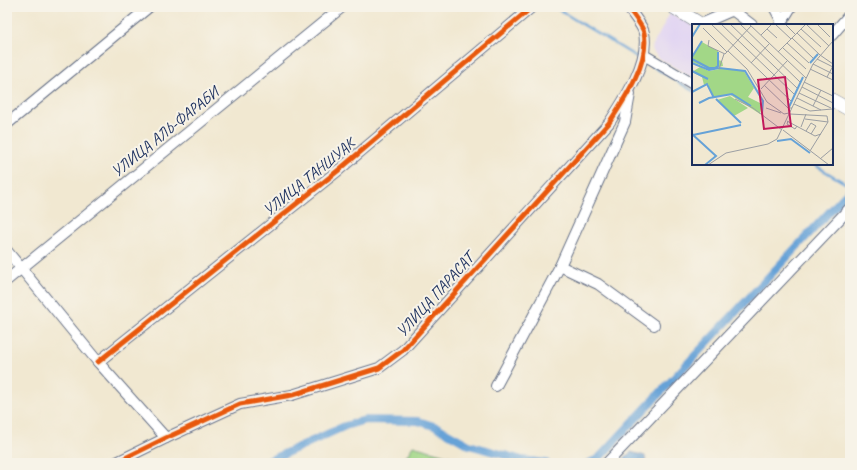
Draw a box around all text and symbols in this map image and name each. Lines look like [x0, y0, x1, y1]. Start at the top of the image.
inset map [692, 24, 833, 165]
street label: УЛИЦА АЛЬ-ФАРАБИ [107, 81, 225, 181]
street label: УЛИЦА ТАНШУАК [259, 132, 361, 220]
street label: УЛИЦА ПАРАСАТ [392, 245, 481, 341]

